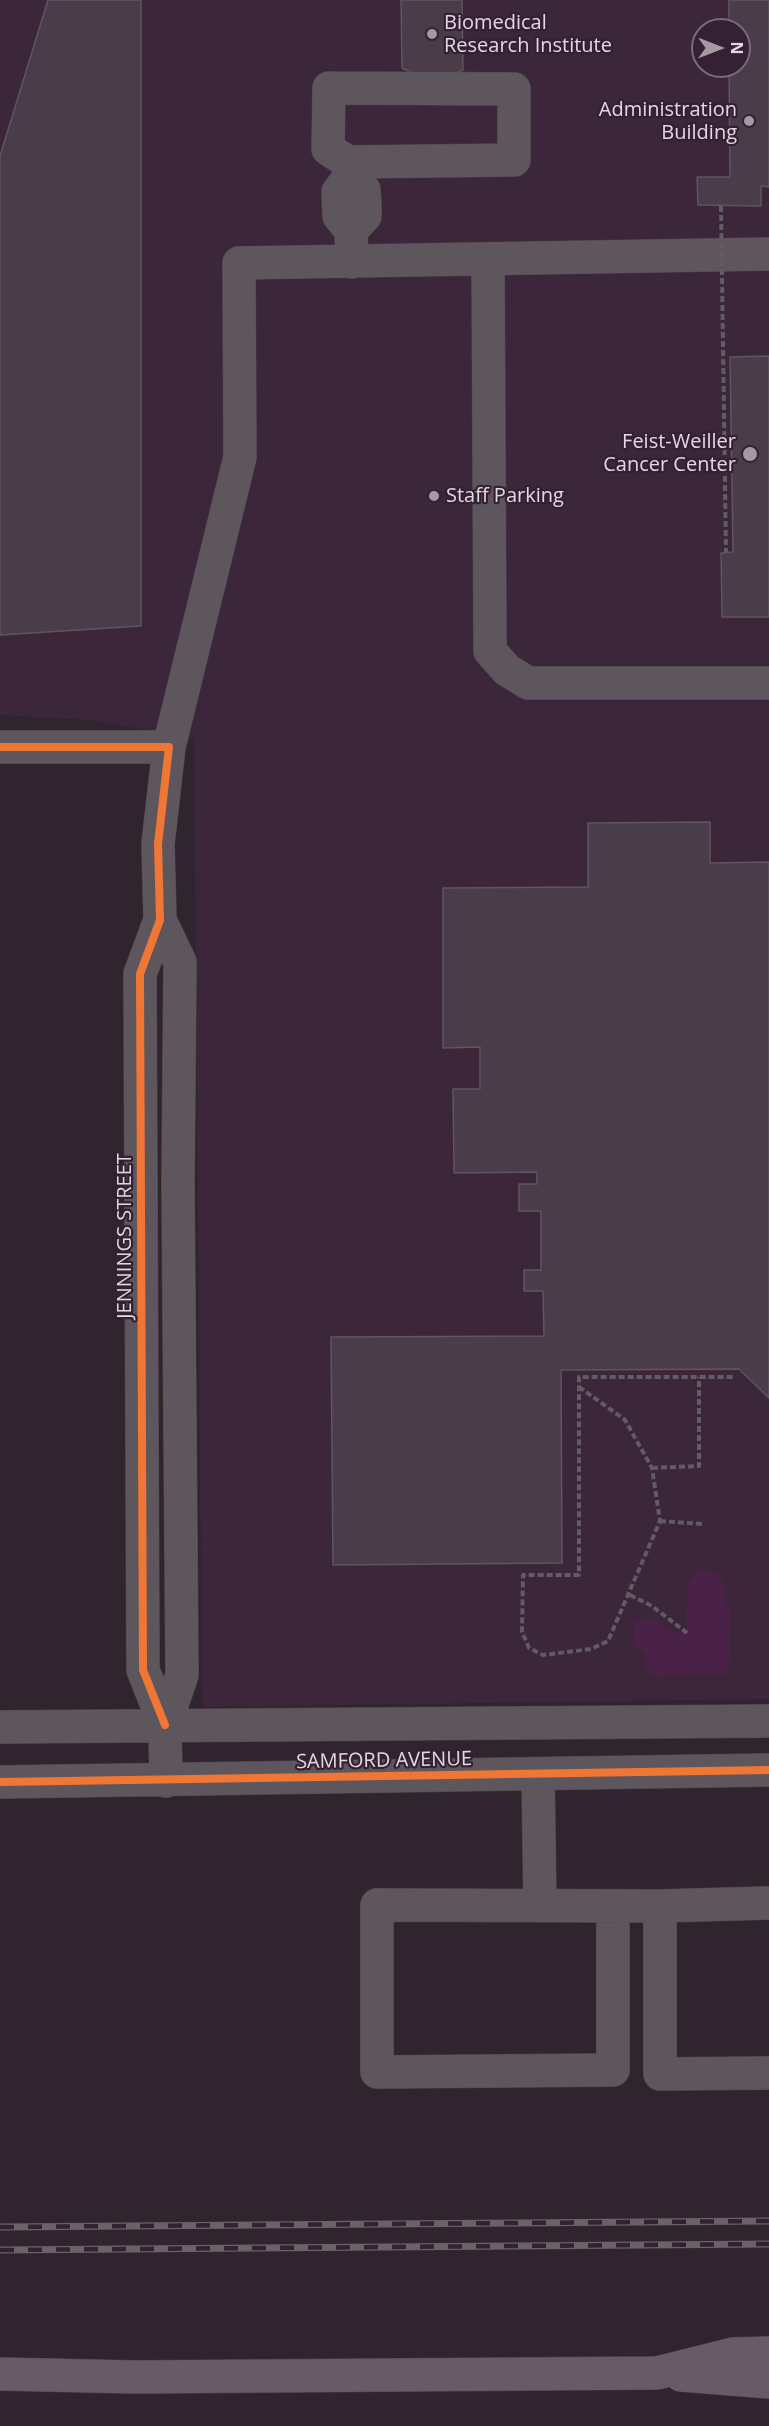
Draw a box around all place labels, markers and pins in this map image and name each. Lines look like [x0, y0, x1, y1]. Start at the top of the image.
place label: Biomedical Research Institute [444, 11, 612, 58]
marker: Biomedical Research Institute [425, 27, 439, 41]
place label: Administration Building [599, 98, 737, 145]
marker: Administration Building [742, 114, 756, 128]
place label: Feist-Weiller Cancer Center [603, 430, 736, 477]
marker: Feist-Weiller Cancer Center [741, 445, 759, 463]
place label: Staff Parking [446, 484, 564, 508]
marker: Staff Parking [427, 489, 441, 503]

